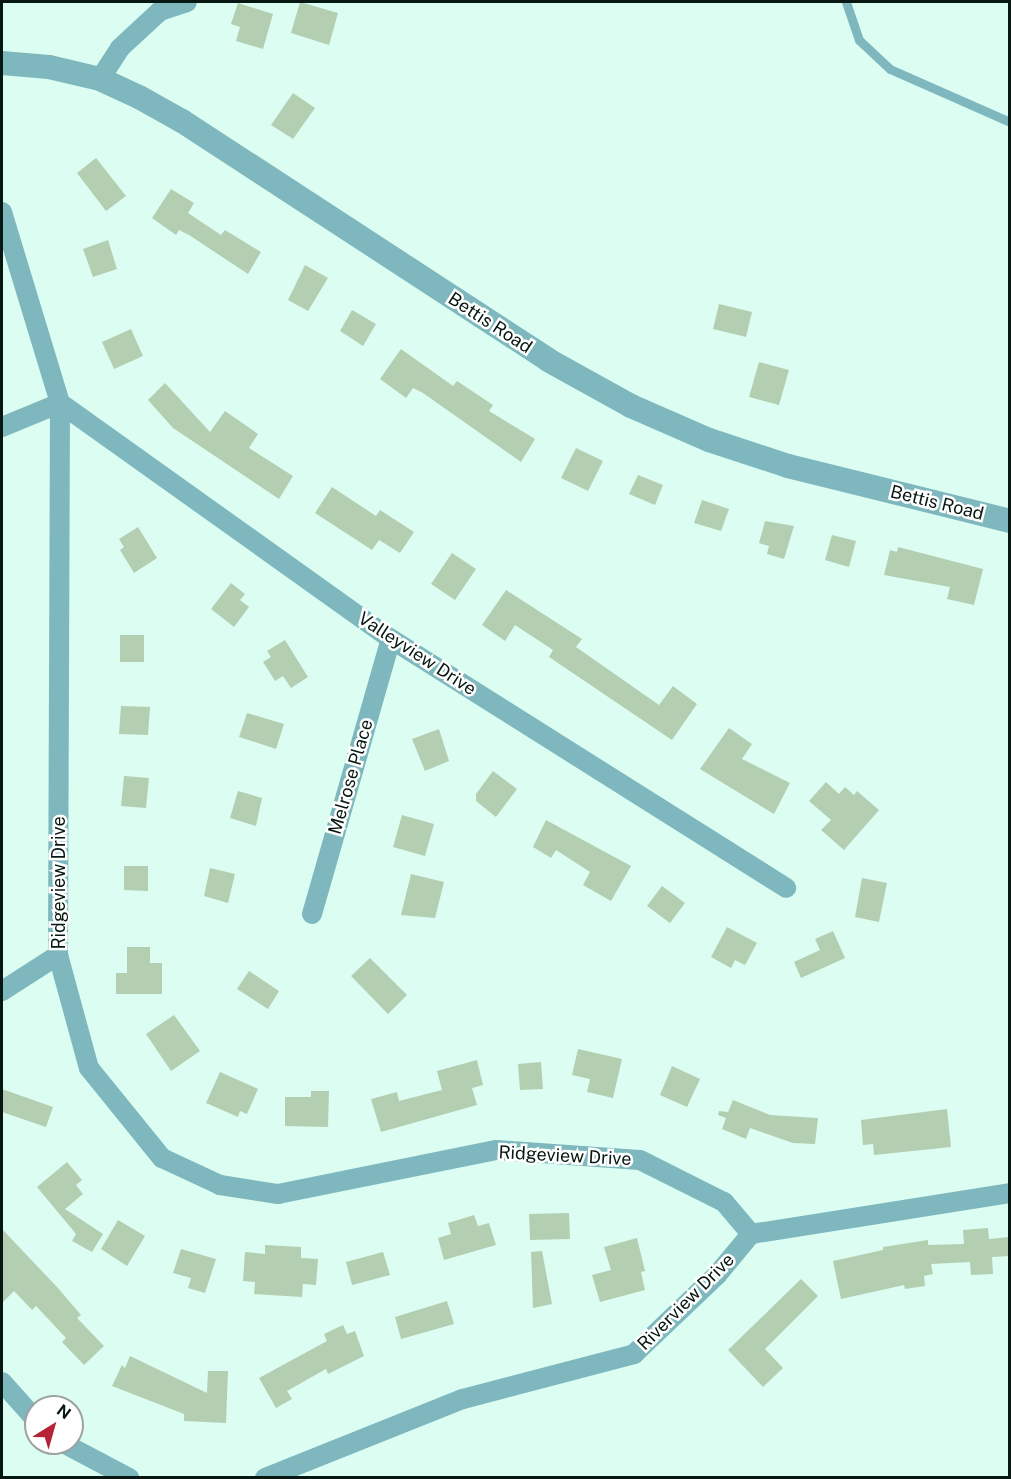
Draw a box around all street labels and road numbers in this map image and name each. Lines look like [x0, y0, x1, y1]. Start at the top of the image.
street label: Bettis Road [444, 288, 536, 358]
street label: Bettis Road [888, 481, 986, 525]
street label: Valleyview Drive [354, 608, 480, 700]
street label: Melrose Place [324, 717, 378, 837]
street label: Ridgeview Drive [48, 816, 70, 950]
street label: Ridgeview Drive [498, 1142, 632, 1170]
street label: Riverview Drive [633, 1249, 739, 1355]

